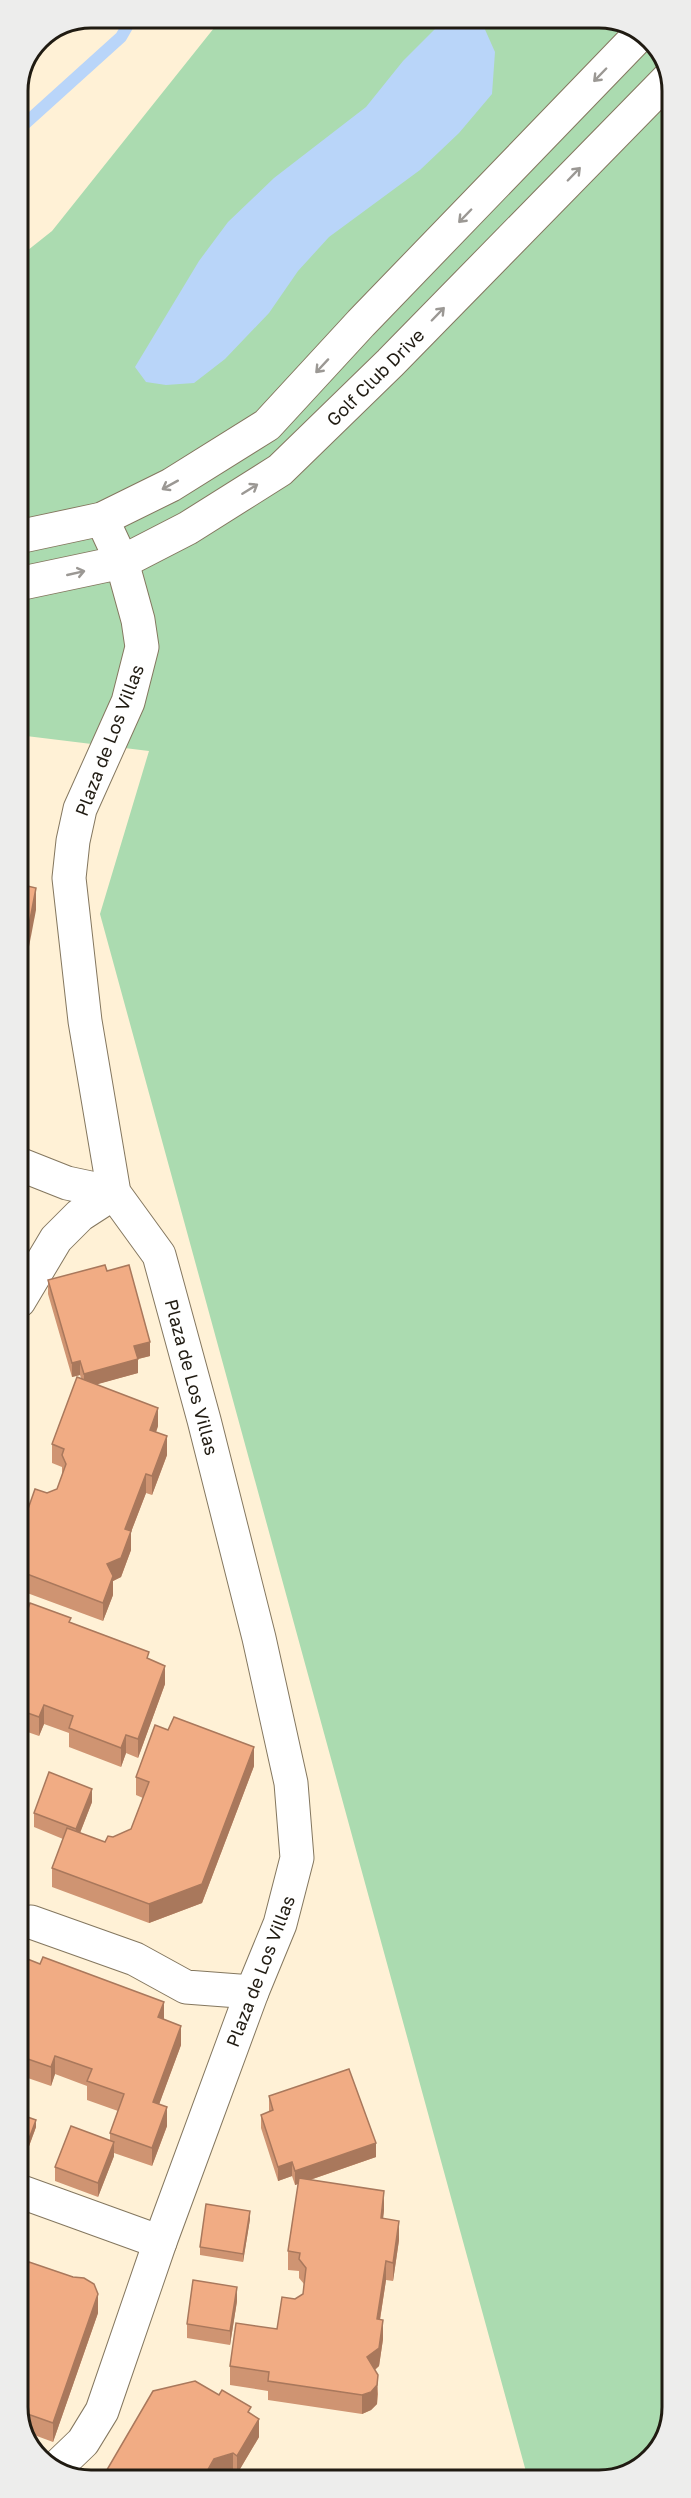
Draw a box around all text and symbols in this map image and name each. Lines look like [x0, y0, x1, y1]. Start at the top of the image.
one-way arrow [593, 68, 608, 83]
one-way arrow [567, 167, 582, 182]
one-way arrow [458, 208, 472, 223]
one-way arrow [431, 306, 446, 321]
street label: Golf Club Drive [322, 324, 428, 430]
one-way arrow [315, 358, 329, 373]
one-way arrow [161, 480, 179, 491]
one-way arrow [241, 482, 258, 495]
one-way arrow [66, 567, 85, 579]
street label: Plaza de Los Villas [70, 661, 148, 819]
street label: Plaza de Los Villas [161, 1297, 223, 1457]
street label: Plaza de Los Villas [221, 1892, 299, 2050]

